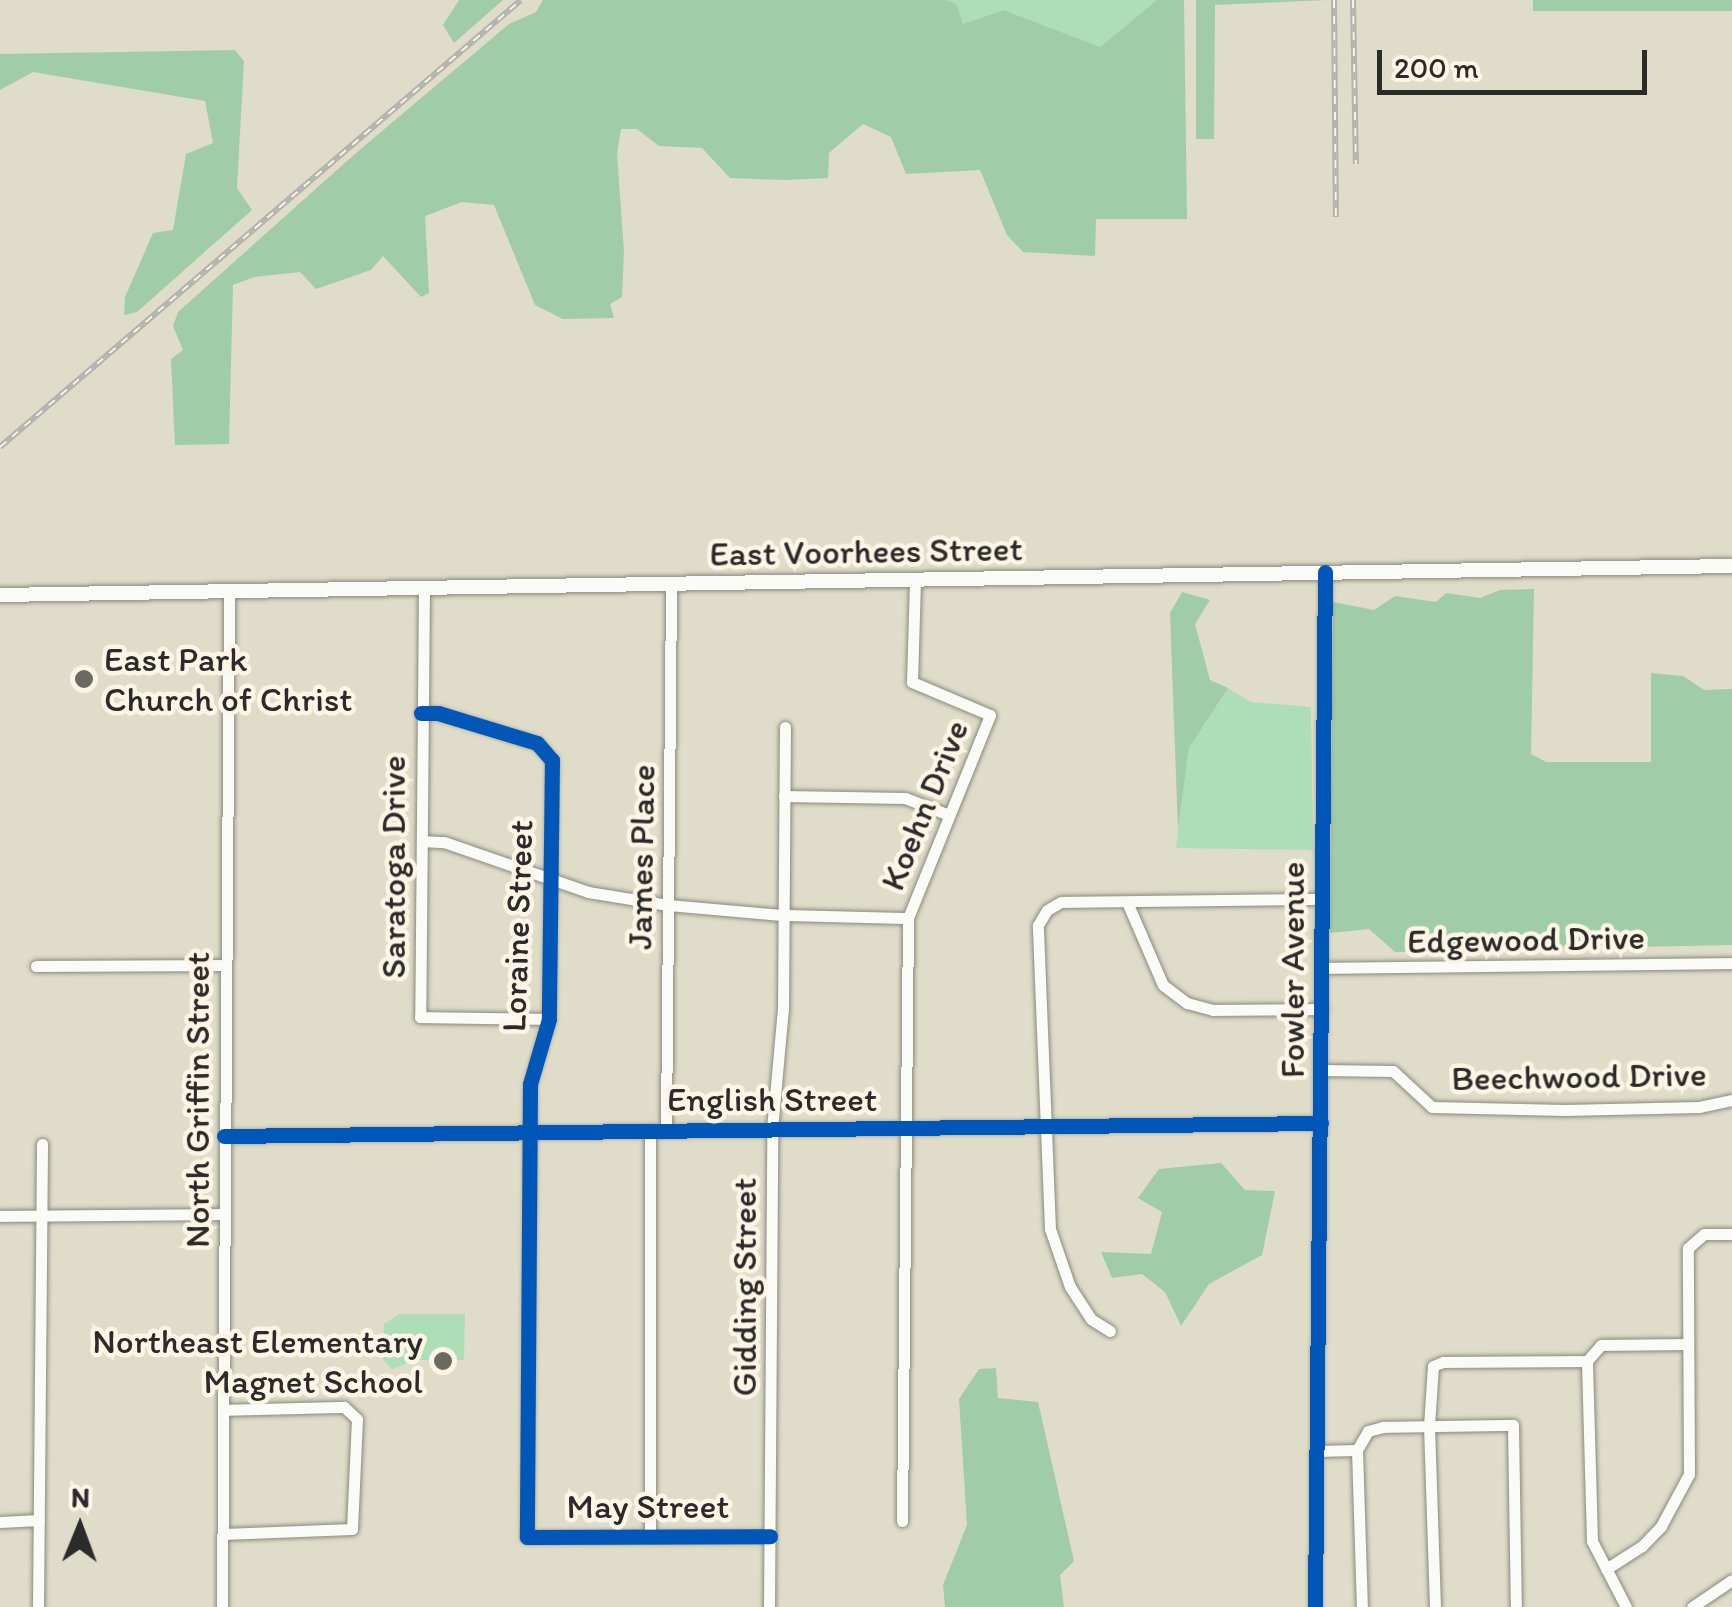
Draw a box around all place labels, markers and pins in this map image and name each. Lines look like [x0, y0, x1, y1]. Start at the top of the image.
place label: East Park Church of Christ [104, 638, 352, 720]
marker: East Park Church of Christ [73, 668, 95, 690]
place label: Northeast Elementary Magnet School [93, 1320, 423, 1402]
marker: Northeast Elementary Magnet School [432, 1350, 454, 1372]

